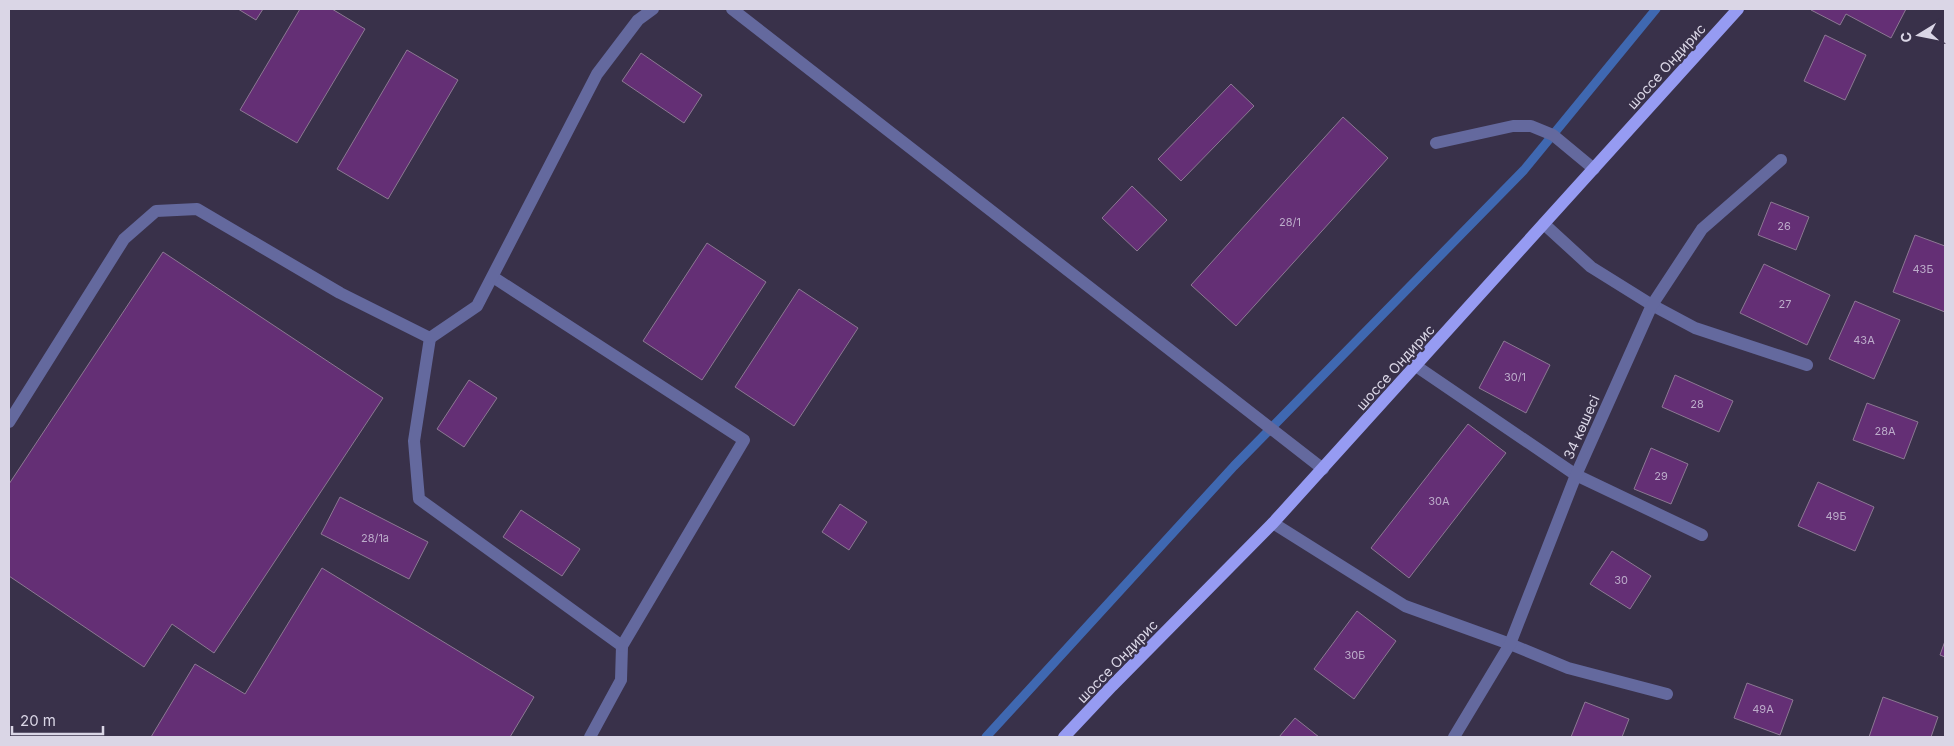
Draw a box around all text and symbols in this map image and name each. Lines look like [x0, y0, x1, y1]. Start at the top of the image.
north arrow [1894, 10, 1944, 60]
street label: шоссе Ондирис [1623, 20, 1709, 112]
text: С [1896, 31, 1915, 44]
house number: 28/1 [1279, 215, 1301, 229]
house number: 26 [1777, 219, 1791, 233]
house number: 43Б [1912, 262, 1934, 276]
house number: 27 [1779, 297, 1791, 311]
street label: шоссе Ондирис [1352, 321, 1438, 413]
house number: 43А [1853, 333, 1875, 347]
house number: 30/1 [1504, 370, 1526, 384]
street label: 34 көшесі [1559, 392, 1603, 462]
house number: 28 [1690, 397, 1704, 411]
house number: 28А [1874, 424, 1896, 438]
house number: 29 [1654, 469, 1668, 483]
house number: 30А [1428, 494, 1450, 508]
house number: 49Б [1825, 509, 1847, 523]
house number: 28/1а [361, 531, 389, 545]
house number: 30 [1614, 573, 1628, 587]
street label: шоссе Ондирис [1073, 616, 1161, 706]
house number: 30Б [1345, 648, 1365, 662]
house number: 49А [1752, 702, 1774, 716]
scale bar [12, 704, 104, 736]
text: 20 m [20, 711, 56, 730]

